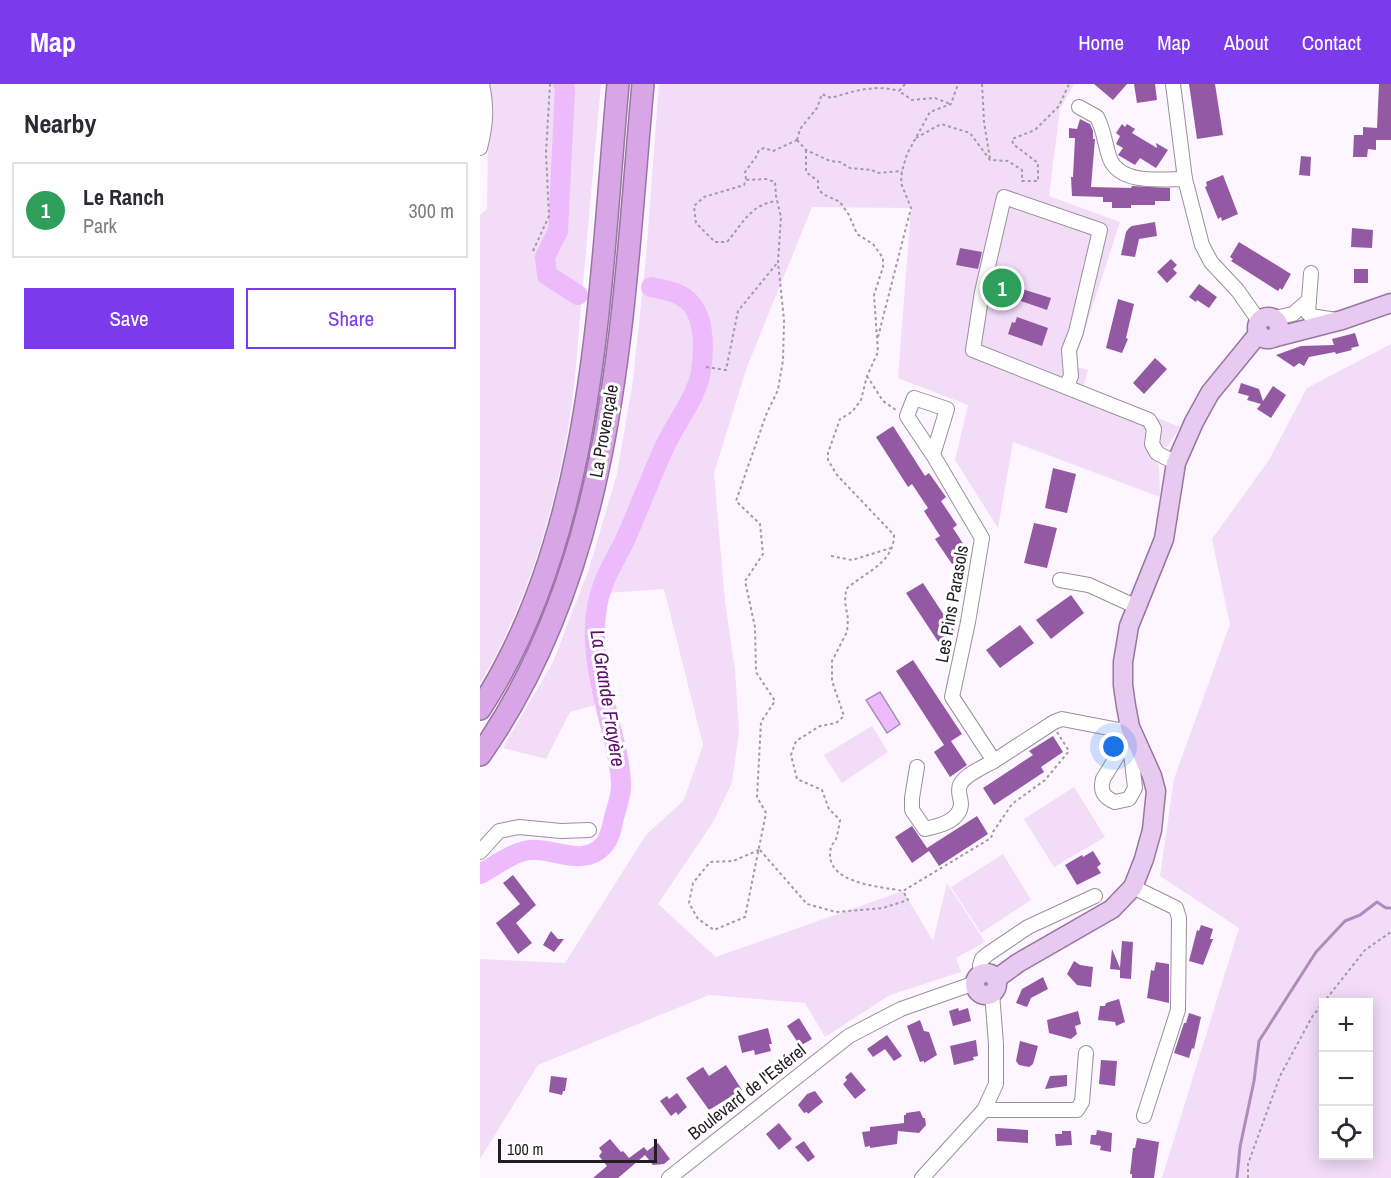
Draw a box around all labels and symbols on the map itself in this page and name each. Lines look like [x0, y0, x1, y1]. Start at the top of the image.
pin: 1 [982, 266, 1022, 310]
street label: La Provençale [583, 382, 624, 480]
street label: Les Pins Parasols [929, 543, 974, 665]
water label: La Grande Frayère [584, 627, 633, 768]
your location [1099, 732, 1128, 761]
street label: Boulevard de l'Estérel [683, 1038, 811, 1146]
scale bar [498, 1136, 657, 1164]

